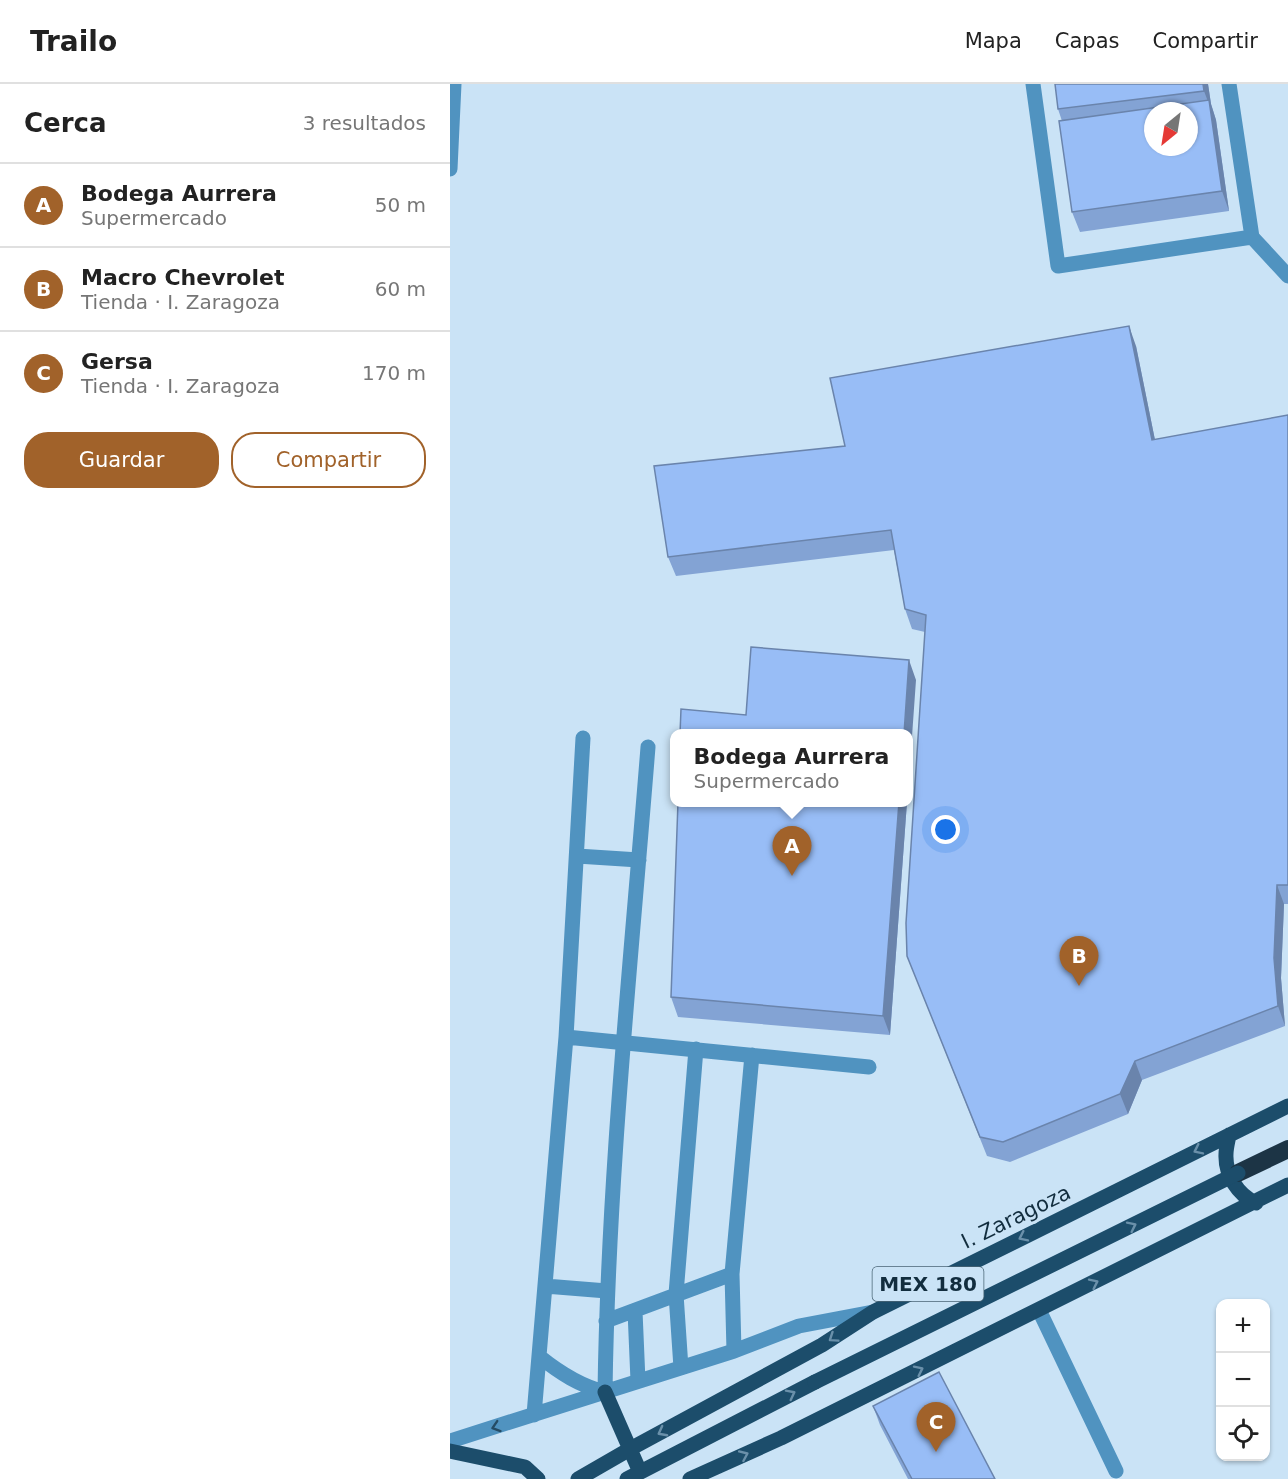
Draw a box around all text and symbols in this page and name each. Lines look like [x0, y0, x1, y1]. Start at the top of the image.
text: Trailo [30, 25, 117, 58]
text: Mapa [965, 29, 1022, 53]
text: Capas [1055, 29, 1119, 53]
text: Compartir [1152, 29, 1258, 53]
north arrow [1144, 102, 1198, 156]
text: Cerca [24, 108, 107, 138]
text: 3 resultados [303, 111, 426, 135]
text: Bodega Aurrera [81, 181, 277, 206]
text: A [36, 193, 51, 217]
text: 50 m [375, 193, 426, 217]
text: Supermercado [81, 206, 227, 230]
text: Macro Chevrolet [81, 265, 284, 290]
text: B [36, 277, 51, 301]
text: 60 m [375, 277, 426, 301]
text: Tienda · I. Zaragoza [81, 290, 280, 314]
text: Gersa [81, 349, 153, 374]
text: C [36, 361, 51, 385]
text: 170 m [362, 361, 426, 385]
text: Tienda · I. Zaragoza [81, 374, 280, 398]
button: Guardar [24, 432, 219, 488]
button: Compartir [231, 432, 426, 488]
popup [670, 729, 913, 807]
text: Bodega Aurrera [694, 744, 889, 769]
text: Supermercado [694, 769, 840, 793]
your location [931, 815, 960, 844]
pin: A [772, 826, 812, 876]
pin: B [1060, 936, 1098, 986]
one-way arrow [1193, 1143, 1204, 1155]
street label: I. Zaragoza [958, 1180, 1074, 1254]
one-way arrow [1125, 1221, 1136, 1233]
one-way arrow [1019, 1230, 1030, 1241]
road number: MEX 180 [872, 1267, 984, 1301]
one-way arrow [1087, 1279, 1098, 1291]
map controls [1216, 1299, 1270, 1461]
button: + [1216, 1299, 1270, 1353]
one-way arrow [829, 1331, 840, 1342]
button: − [1216, 1353, 1270, 1407]
one-way arrow [913, 1365, 924, 1377]
one-way arrow [784, 1390, 795, 1402]
pin: C [916, 1402, 956, 1452]
button: locate [1216, 1407, 1270, 1461]
one-way arrow [491, 1420, 502, 1432]
one-way arrow [658, 1425, 668, 1436]
one-way arrow [737, 1450, 748, 1462]

